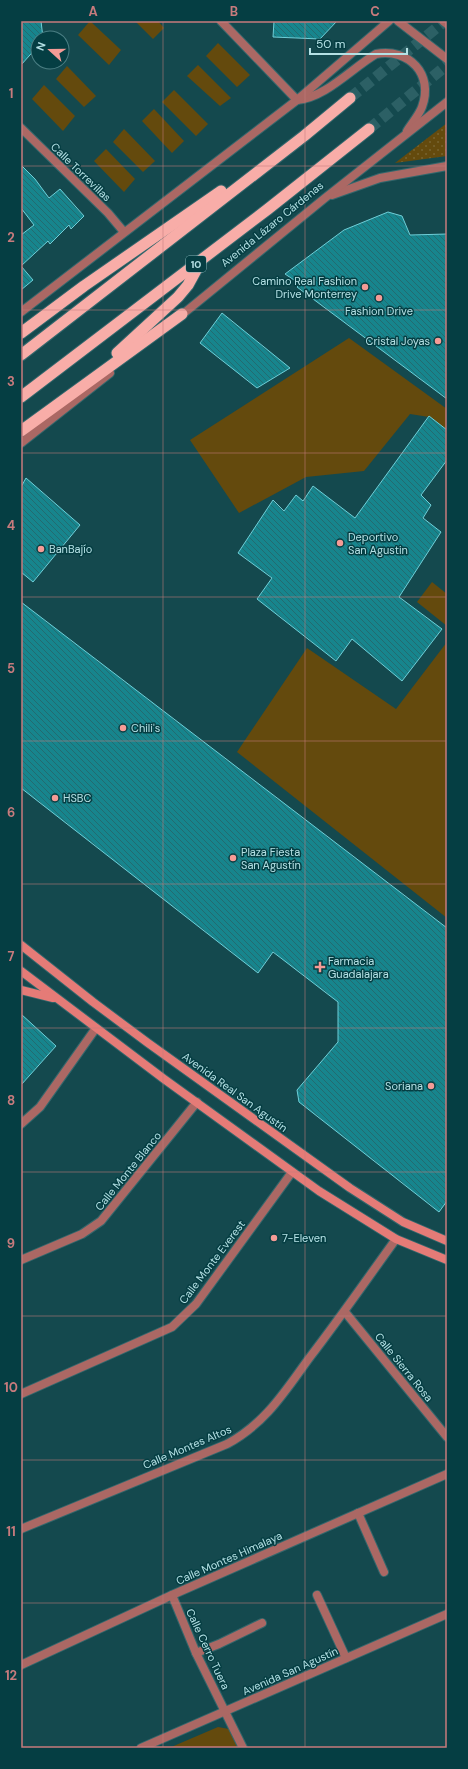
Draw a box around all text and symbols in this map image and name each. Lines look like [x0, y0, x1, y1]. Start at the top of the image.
text: A [88, 3, 98, 20]
text: B [230, 3, 238, 20]
text: C [370, 3, 380, 20]
north arrow [30, 30, 70, 70]
scale bar [310, 30, 407, 56]
text: 50 m [316, 36, 345, 52]
text: N [33, 40, 49, 53]
text: 1 [9, 85, 13, 102]
street label: Calle Torrevillas [48, 140, 114, 204]
street label: Avenida Lázaro Cárdenas [218, 178, 326, 270]
text: 2 [7, 229, 15, 246]
road number: 10 [186, 256, 206, 272]
place label: Camino Real Fashion Drive Monterrey [252, 274, 357, 301]
marker: Camino Real Fashion Drive Monterrey [360, 282, 370, 292]
marker: Fashion Drive [374, 293, 384, 303]
place label: Fashion Drive [345, 304, 413, 318]
place label: Cristal Joyas [366, 334, 430, 348]
marker: Cristal Joyas [433, 336, 443, 346]
text: 3 [7, 373, 15, 390]
text: 4 [7, 517, 15, 534]
place label: Deportivo San Agustin [348, 530, 408, 557]
marker: Deportivo San Agustin [335, 538, 345, 548]
place label: BanBajío [49, 542, 92, 556]
marker: BanBajío [36, 544, 46, 554]
text: 5 [7, 660, 15, 677]
place label: Chili's [131, 721, 160, 735]
marker: Chili's [118, 723, 128, 733]
place label: HSBC [63, 791, 92, 805]
marker: HSBC [50, 793, 60, 803]
text: 6 [7, 804, 15, 821]
place label: Plaza Fiesta San Agustín [241, 845, 301, 872]
marker: Plaza Fiesta San Agustín [228, 853, 238, 863]
text: 7 [8, 948, 15, 965]
place label: Farmacia Guadalajara [328, 954, 389, 981]
marker: Farmacia Guadalajara [315, 962, 325, 972]
street label: Avenida Real San Agustín [180, 1049, 290, 1135]
place label: Soriana [385, 1079, 423, 1093]
marker: Soriana [426, 1081, 436, 1091]
text: 8 [7, 1092, 15, 1109]
street label: Calle Monte Blanco [92, 1129, 164, 1213]
street label: Calle Monte Everest [176, 1217, 248, 1307]
place label: 7-Eleven [282, 1231, 326, 1245]
marker: 7-Eleven [269, 1233, 279, 1243]
text: 9 [7, 1235, 15, 1252]
street label: Calle Sierra Rosa [372, 1330, 436, 1404]
text: 10 [4, 1379, 18, 1396]
street label: Calle Montes Altos [141, 1422, 233, 1472]
text: 11 [6, 1523, 16, 1540]
street label: Calle Montes Himalaya [174, 1528, 284, 1588]
street label: Calle Cerro Tuera [183, 1606, 233, 1692]
street label: Avenida San Agustín [240, 1644, 340, 1698]
text: 12 [5, 1667, 17, 1684]

